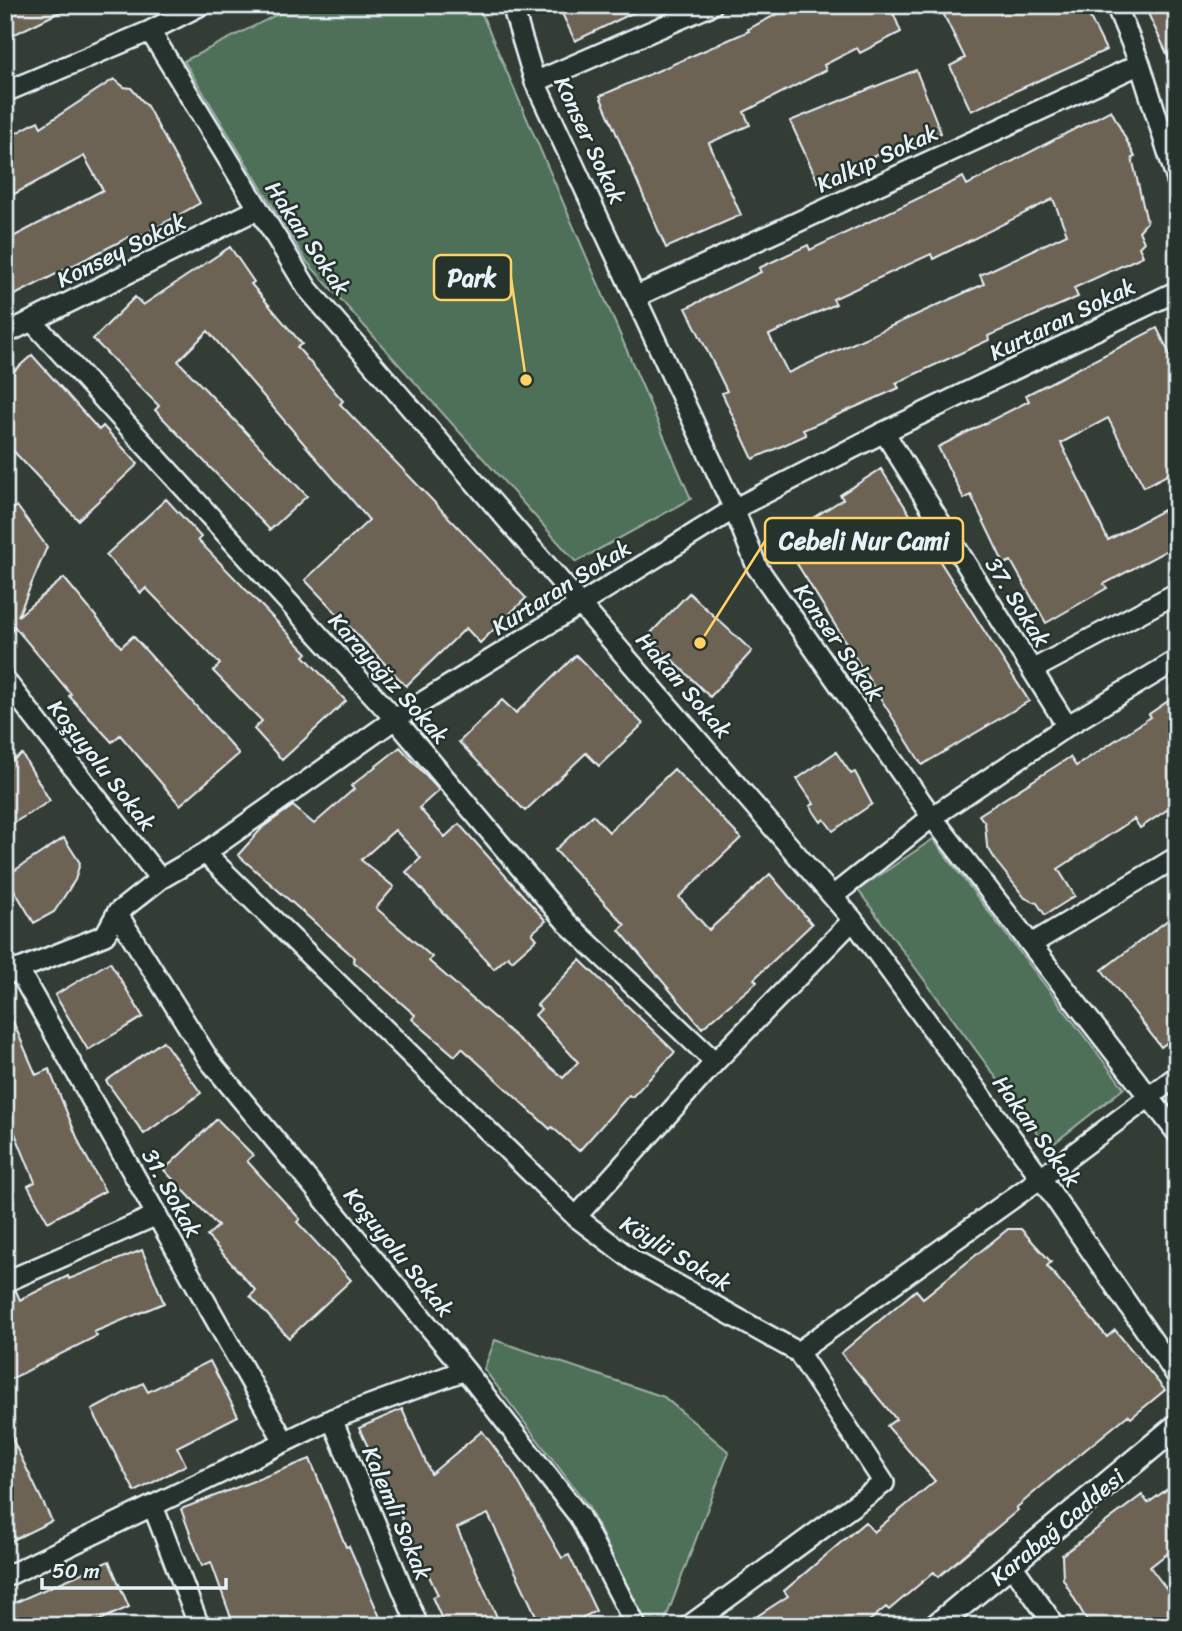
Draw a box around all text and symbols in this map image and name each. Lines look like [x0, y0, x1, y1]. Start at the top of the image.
street label: Konser Sokak [542, 69, 637, 211]
street label: Kalkıp Sokak [809, 112, 945, 205]
street label: Hakan Sokak [254, 172, 362, 305]
street label: Konsey Sokak [49, 201, 193, 300]
callout: Park [434, 255, 511, 300]
text: Park [447, 257, 497, 299]
street label: Kurtaran Sokak [982, 266, 1143, 373]
callout: Cebeli Nur Cami [765, 518, 963, 563]
text: Cebeli Nur Cami [778, 520, 950, 562]
street label: Kurtaran Sokak [483, 528, 639, 647]
street label: 37. Sokak [973, 549, 1062, 656]
street label: Konser Sokak [782, 574, 895, 710]
street label: Karayağız Sokak [318, 603, 460, 754]
street label: Hakan Sokak [625, 622, 743, 749]
street label: Koşuyolu Sokak [37, 690, 167, 841]
street label: Hakan Sokak [981, 1066, 1092, 1197]
street label: 31. Sokak [130, 1141, 213, 1246]
street label: Koşuyolu Sokak [333, 1178, 465, 1328]
street label: Köylü Sokak [612, 1204, 740, 1303]
street label: Kalemli Sokak [350, 1440, 443, 1587]
street label: Karabağ Caddesi [980, 1458, 1135, 1597]
scale bar [42, 1547, 226, 1591]
text: 50 m [52, 1552, 100, 1590]

